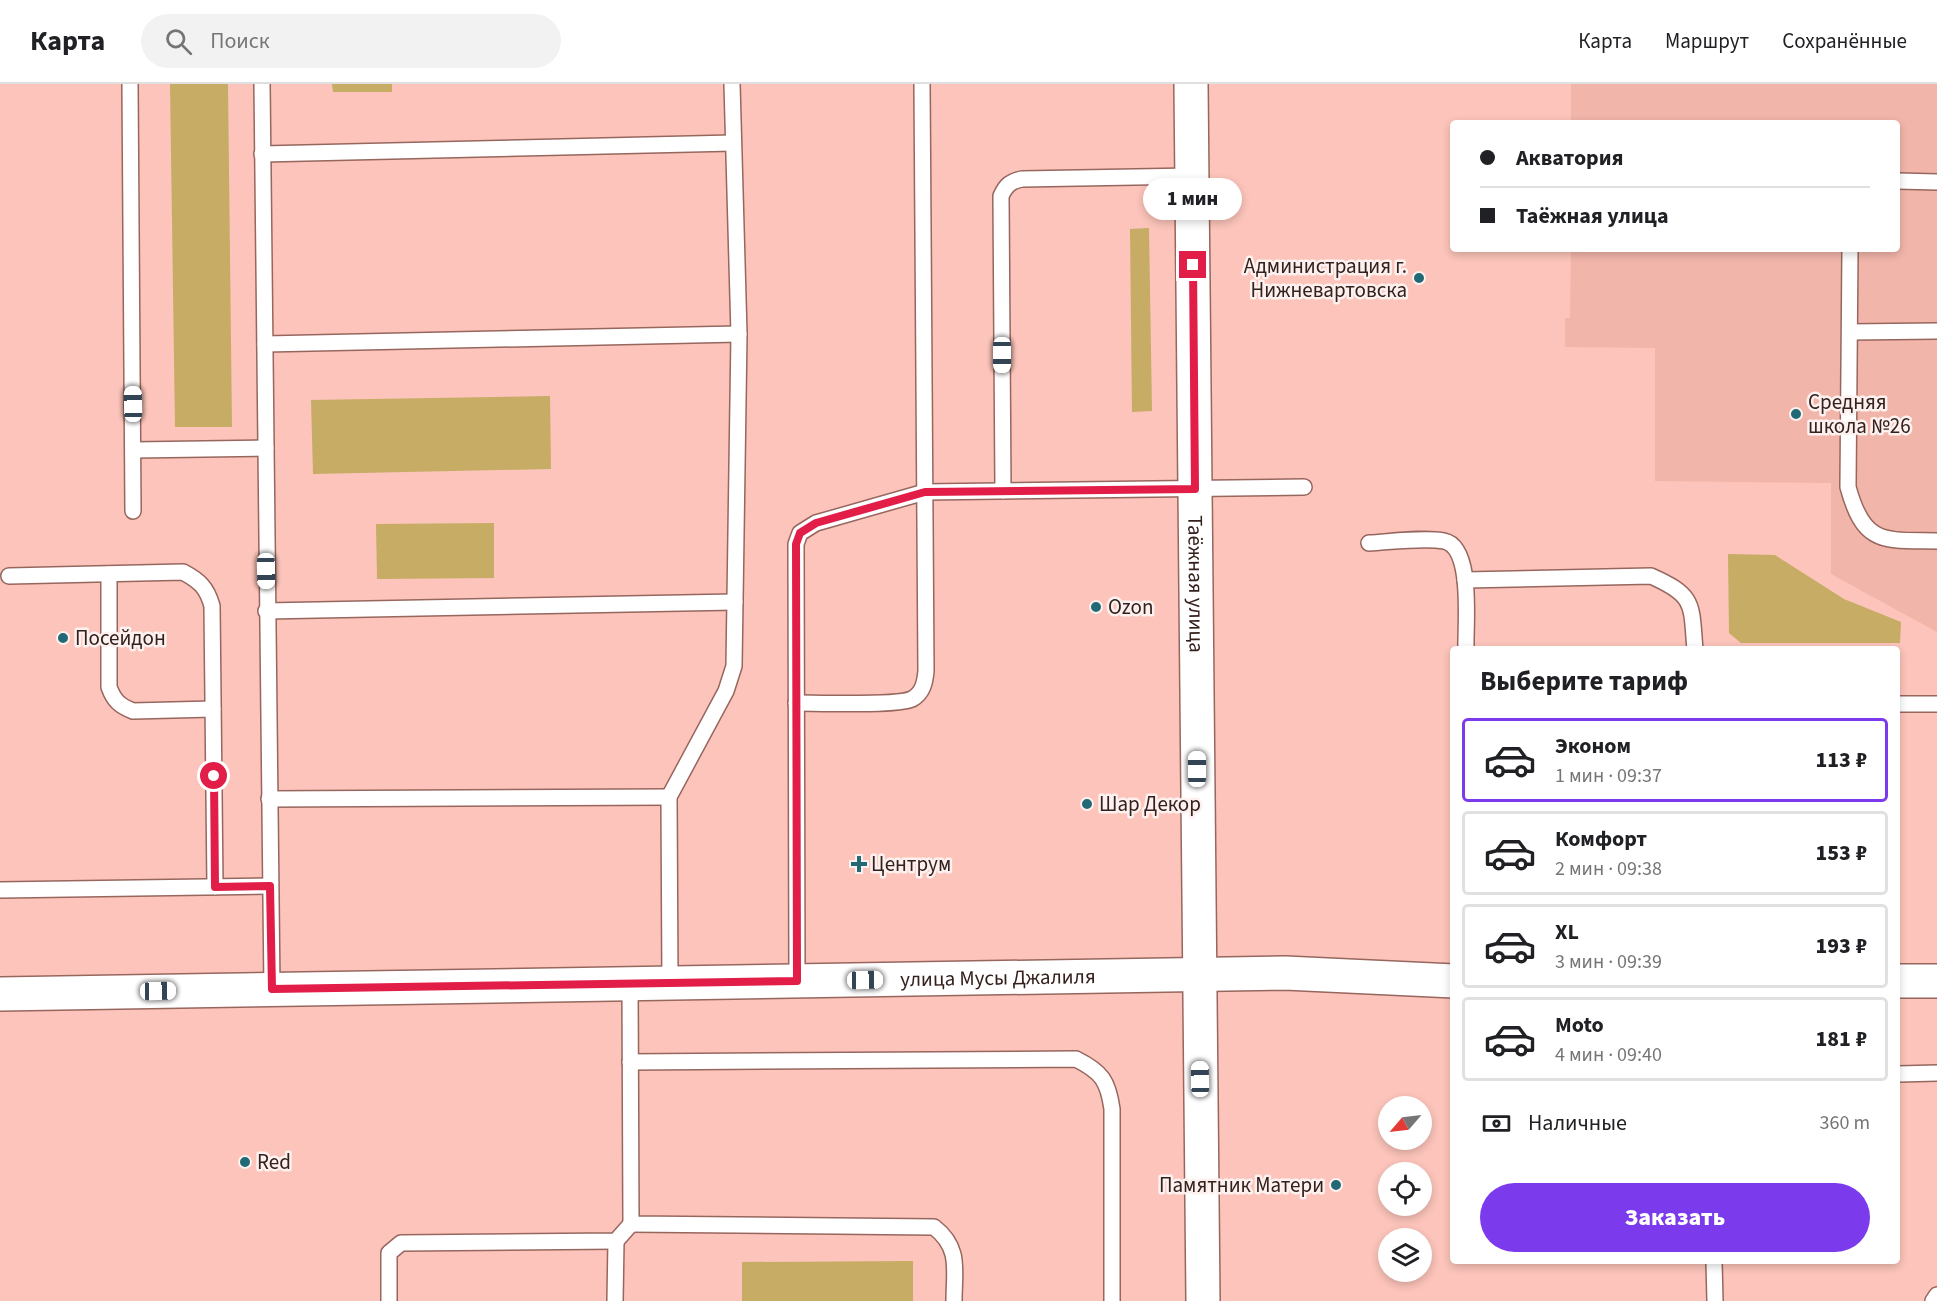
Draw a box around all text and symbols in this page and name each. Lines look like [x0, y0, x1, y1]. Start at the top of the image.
search box [141, 14, 561, 68]
text: Карта [30, 21, 105, 61]
icon: search [162, 25, 195, 58]
text: Поиск [210, 25, 270, 57]
text: Карта [1578, 26, 1632, 56]
text: Маршрут [1665, 26, 1749, 56]
text: Сохранённые [1782, 26, 1907, 56]
text: Акватория [1516, 142, 1624, 174]
callout: 1 мин [1144, 178, 1242, 220]
text: 1 мин [1167, 185, 1218, 213]
text: Таёжная улица [1516, 200, 1669, 232]
route end [1179, 251, 1206, 278]
place label: Администрация г. Нижневартовска [1244, 251, 1407, 305]
marker: Администрация г. Нижневартовска [1412, 271, 1426, 285]
car [993, 337, 1011, 373]
car [124, 386, 142, 422]
place label: Средняя школа №26 [1808, 387, 1911, 441]
marker: Средняя школа №26 [1789, 407, 1803, 421]
street label: Таёжная улица [1180, 515, 1212, 653]
car [257, 553, 275, 589]
place label: Ozon [1108, 592, 1153, 622]
marker: Ozon [1089, 600, 1103, 614]
place label: Посейдон [75, 623, 166, 653]
marker: Посейдон [56, 631, 70, 645]
text: Выберите тариф [1480, 662, 1688, 701]
text: Эконом [1555, 730, 1631, 762]
icon: car [1483, 733, 1537, 787]
text: 113 ₽ [1816, 744, 1867, 776]
car [1188, 751, 1206, 787]
route start [200, 762, 227, 789]
text: 1 мин · 09:37 [1555, 762, 1662, 790]
place label: Шар Декор [1099, 789, 1201, 819]
marker: Шар Декор [1080, 797, 1094, 811]
text: Комфорт [1555, 823, 1647, 855]
icon: car [1483, 826, 1537, 880]
text: 153 ₽ [1816, 837, 1867, 869]
place label: Центрум [871, 849, 951, 879]
text: 2 мин · 09:38 [1555, 855, 1662, 883]
marker: Центрум [852, 857, 866, 871]
text: XL [1555, 916, 1579, 948]
icon: car [1483, 919, 1537, 973]
text: 193 ₽ [1816, 930, 1867, 962]
text: 3 мин · 09:39 [1555, 948, 1662, 976]
street label: улица Мусы Джалиля [900, 961, 1096, 994]
car [847, 971, 883, 989]
car [140, 982, 176, 1000]
text: Moto [1555, 1009, 1604, 1041]
icon: car [1483, 1012, 1537, 1066]
text: 181 ₽ [1816, 1023, 1867, 1055]
text: 4 мин · 09:40 [1555, 1041, 1662, 1069]
car [1191, 1061, 1209, 1097]
north arrow [1378, 1096, 1432, 1150]
map controls [1378, 1096, 1432, 1282]
icon: cash [1480, 1107, 1513, 1140]
text: Наличные [1528, 1107, 1627, 1139]
text: 360 m [1820, 1109, 1870, 1137]
place label: Red [257, 1147, 291, 1177]
marker: Red [238, 1155, 252, 1169]
button: locate [1378, 1162, 1432, 1216]
place label: Памятник Матери [1159, 1170, 1324, 1200]
marker: Памятник Матери [1329, 1178, 1343, 1192]
button: Заказать [1480, 1183, 1870, 1252]
button: layers [1378, 1228, 1432, 1282]

